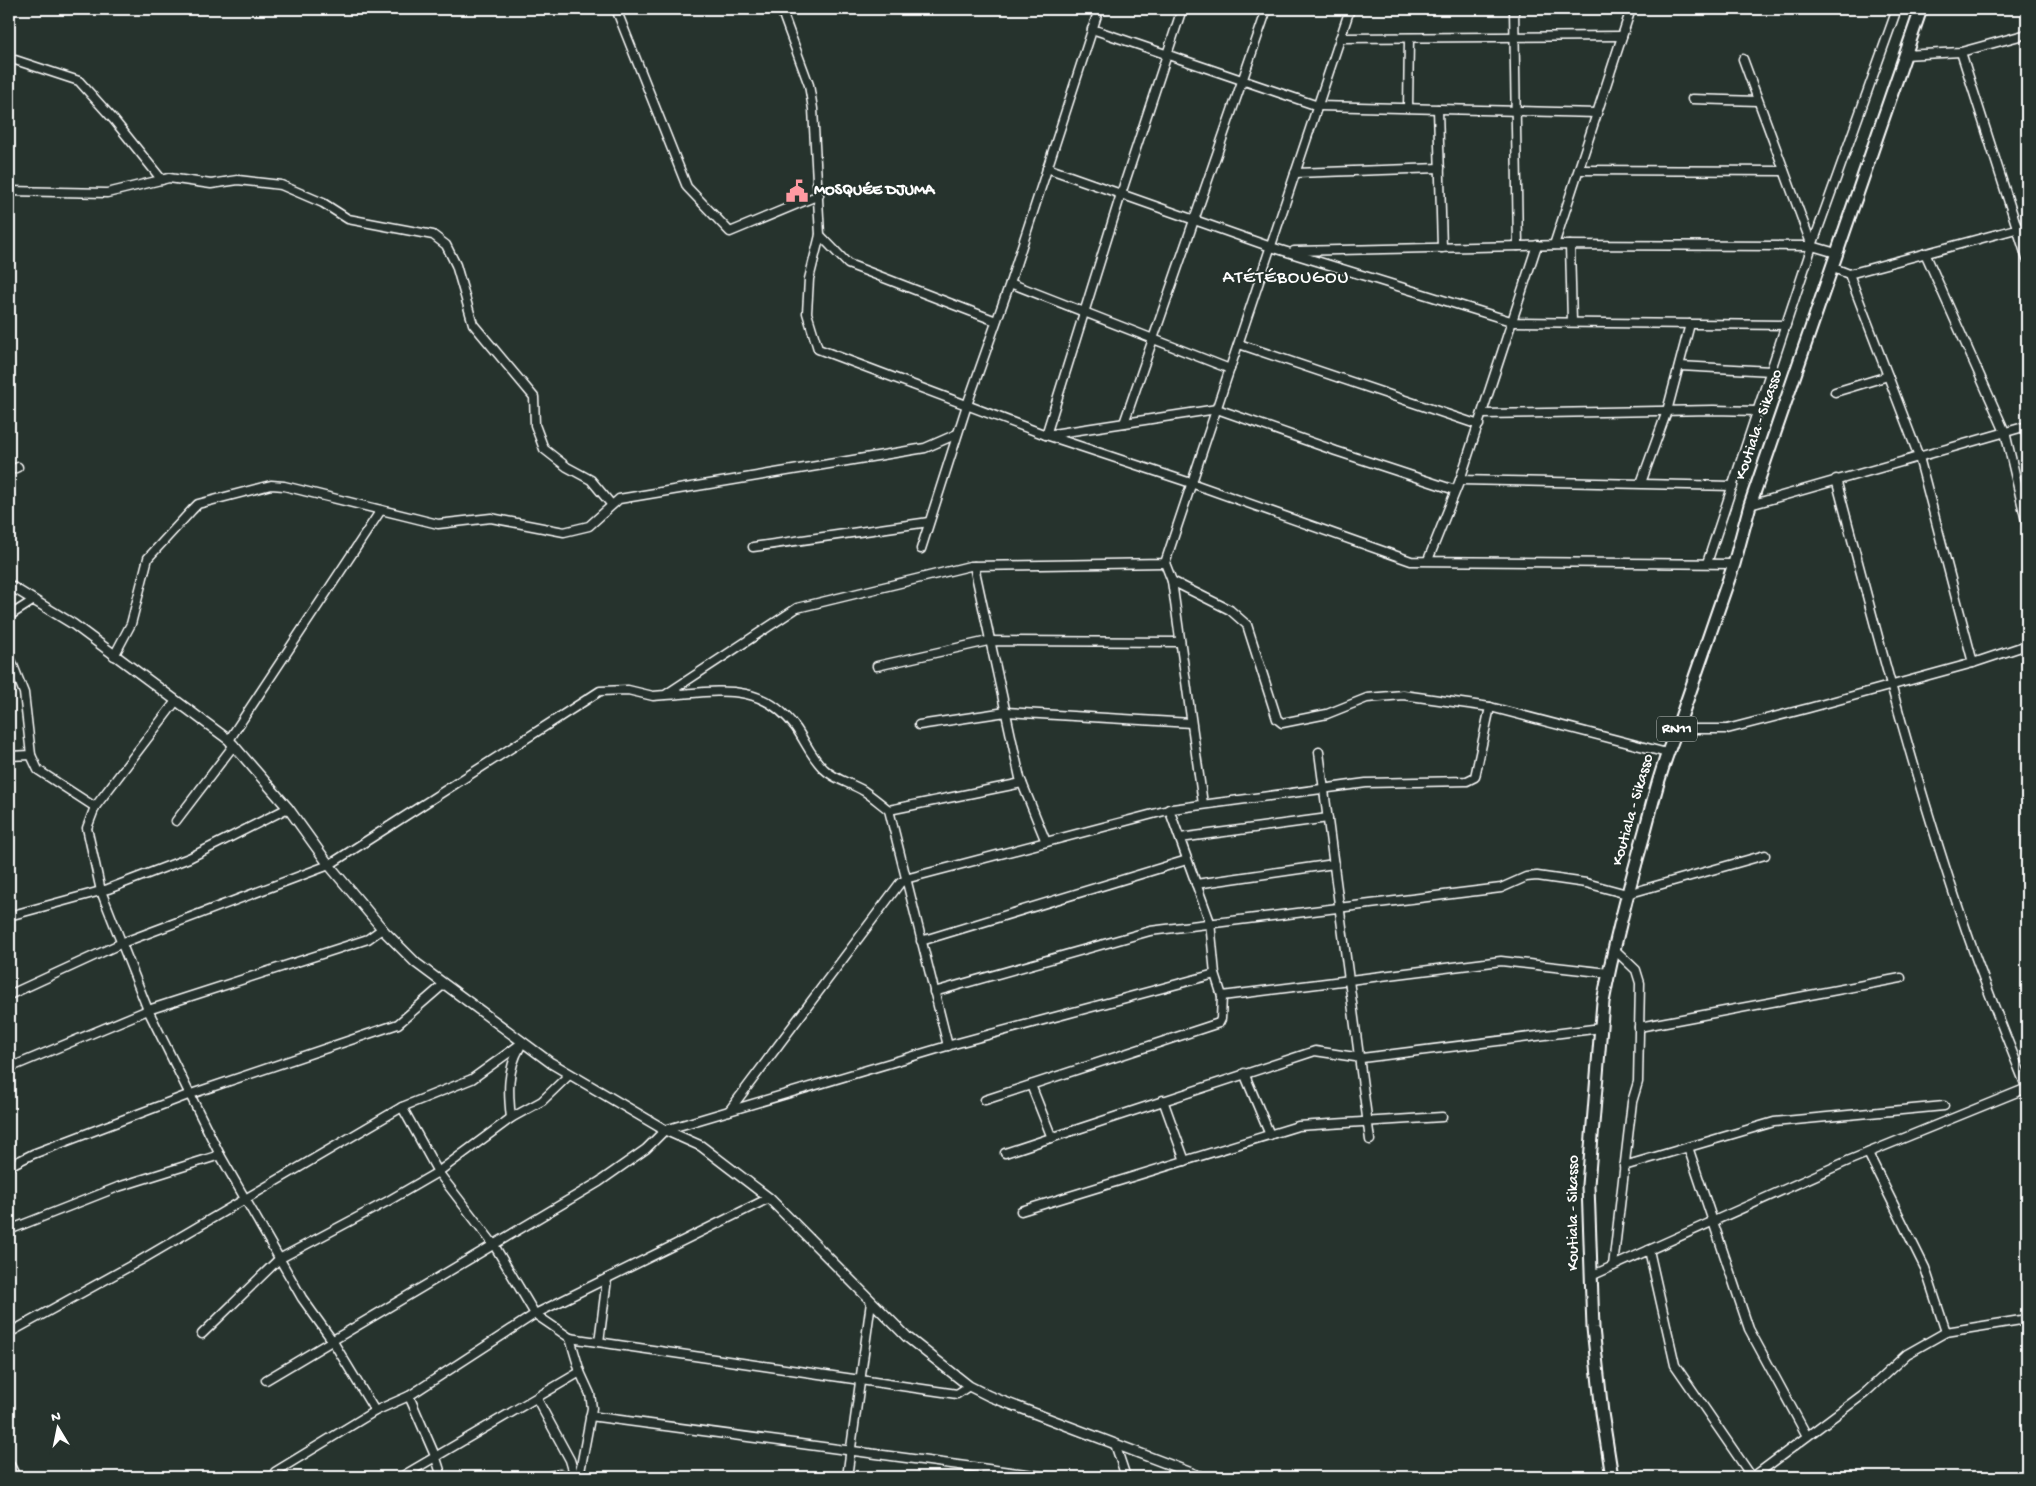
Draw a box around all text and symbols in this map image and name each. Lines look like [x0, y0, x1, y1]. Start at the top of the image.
public building icon: MOSQUÉE DJUMA [784, 178, 810, 204]
place label: MOSQUÉE DJUMA [814, 181, 936, 201]
district label: ATÉTÉBOUGOU [1222, 267, 1350, 290]
street label: Koutiala - Sikasso [1732, 367, 1788, 483]
road number: RN11 [1657, 716, 1697, 742]
street label: Koutiala - Sikasso [1609, 752, 1659, 868]
street label: Koutiala - Sikasso [1565, 1155, 1584, 1271]
north arrow [32, 1404, 82, 1454]
text: N [50, 1408, 62, 1427]

